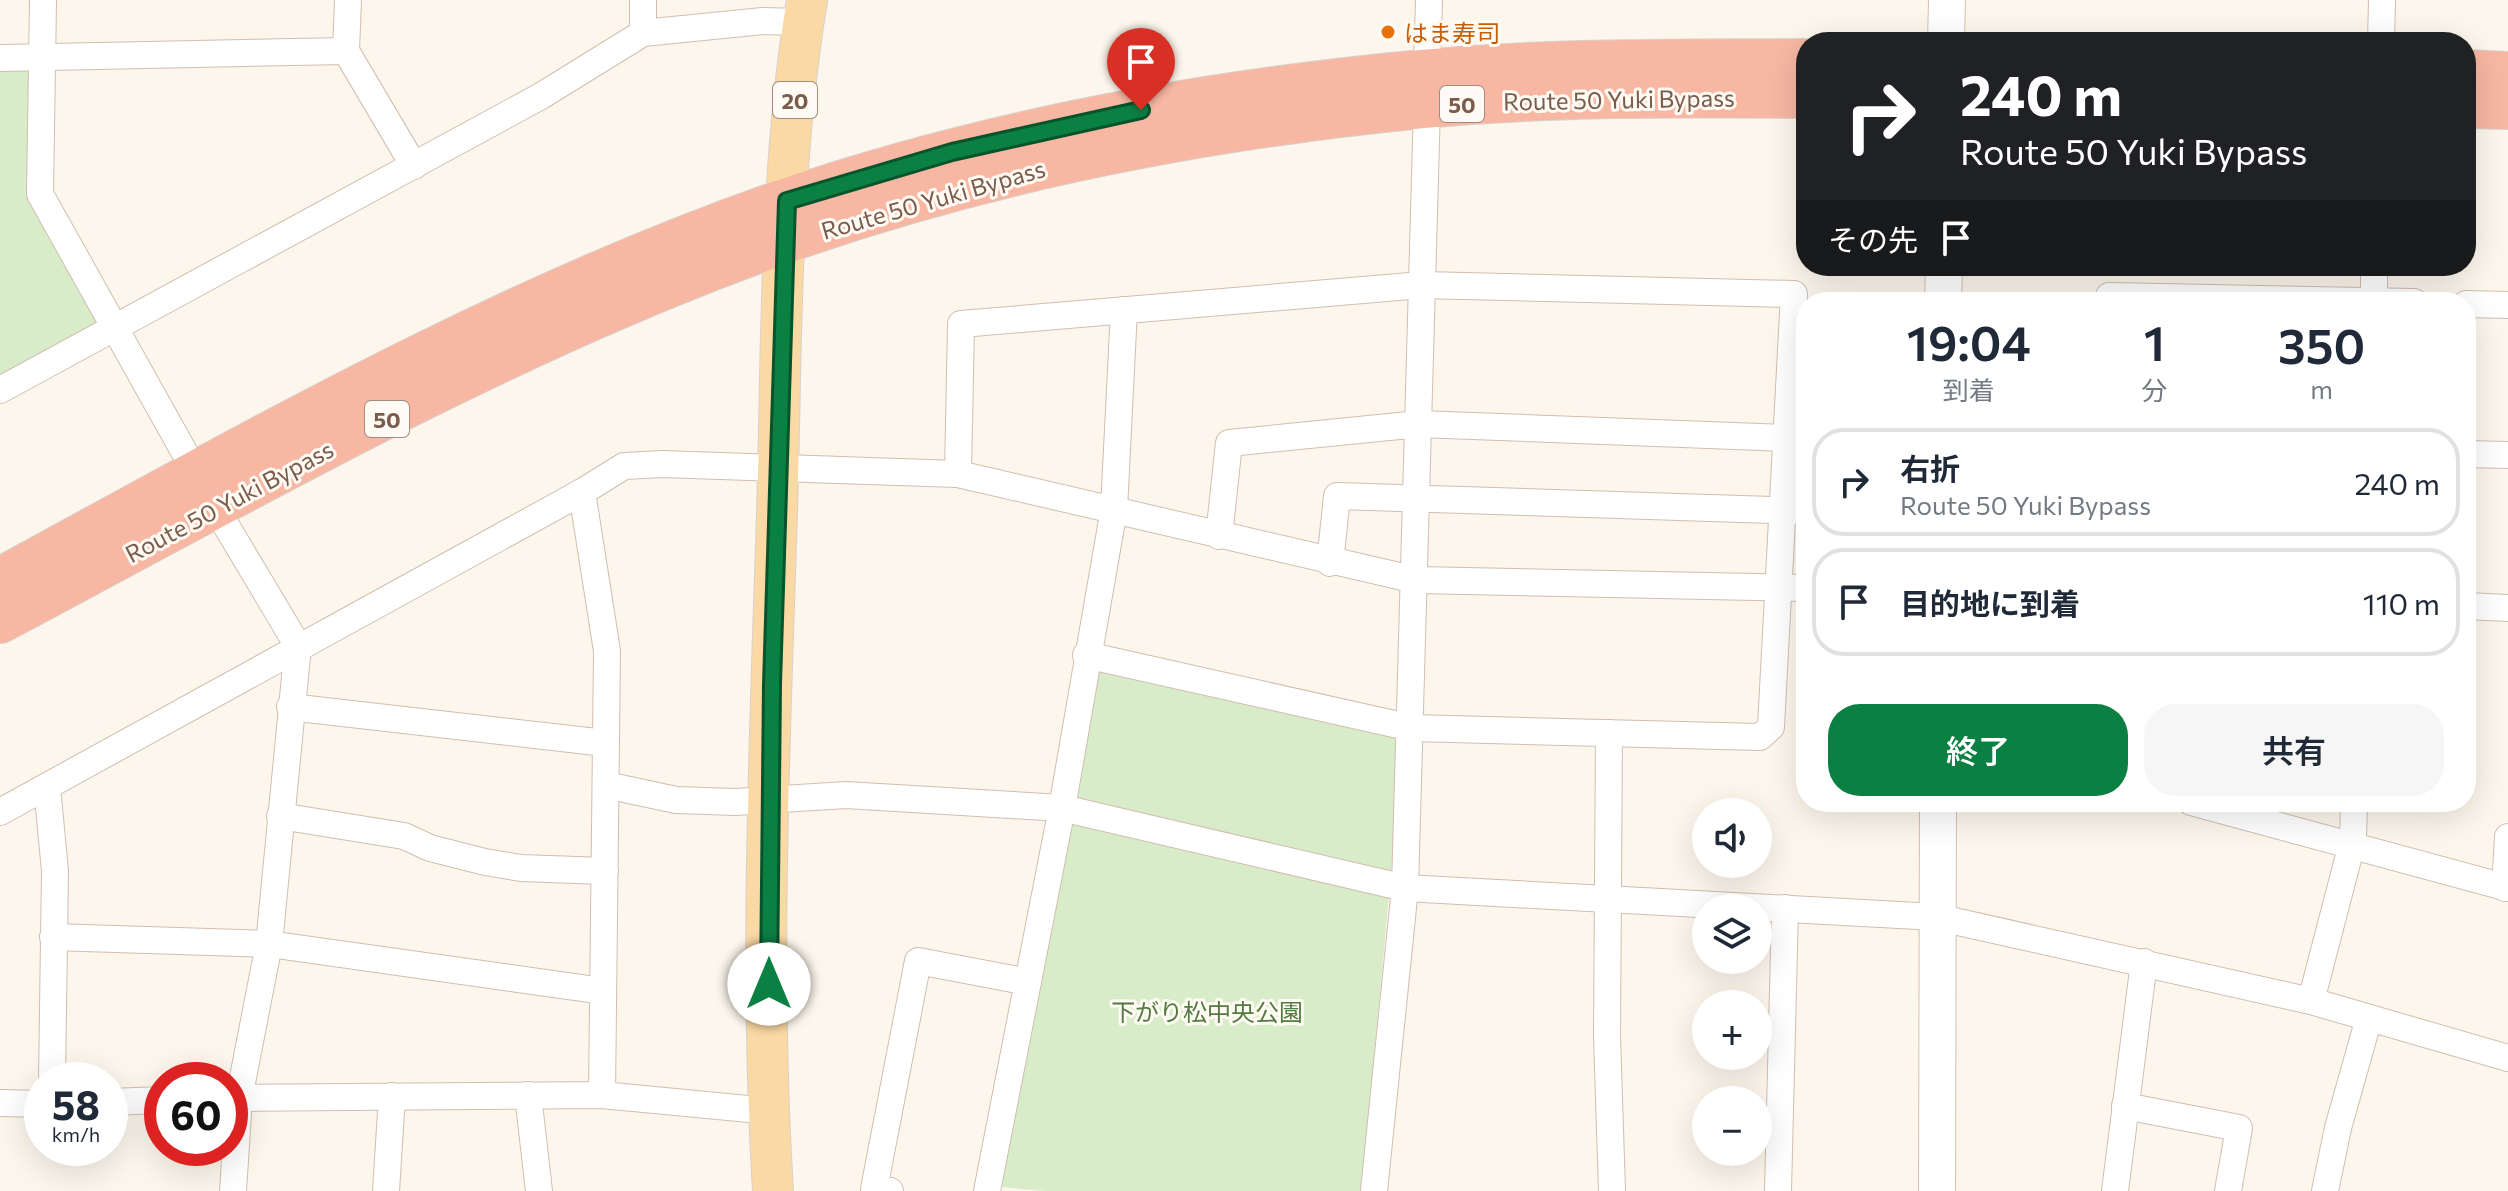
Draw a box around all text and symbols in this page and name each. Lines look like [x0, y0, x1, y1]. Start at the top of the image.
place label: はま寿司 [1404, 18, 1500, 47]
marker: はま寿司 [1379, 23, 1397, 41]
pin [1107, 28, 1175, 110]
icon: arrive [1119, 40, 1163, 84]
text: 240 m [1960, 59, 2122, 128]
icon: right [1828, 64, 1932, 168]
road number: 20 [773, 82, 817, 118]
street label: Route 50 Yuki Bypass [1503, 82, 1735, 116]
road number: 50 [1440, 86, 1484, 122]
text: Route 50 Yuki Bypass [1960, 128, 2308, 172]
street label: Route 50 Yuki Bypass [818, 153, 1048, 245]
icon: arrive [1934, 216, 1978, 260]
text: その先 [1828, 220, 1918, 257]
text: 19:04 [1907, 312, 2031, 371]
text: 1 [2144, 312, 2165, 371]
text: 350 [2278, 315, 2365, 374]
text: m [2310, 373, 2333, 404]
text: 到着 [1943, 374, 1995, 405]
text: 分 [2141, 374, 2167, 405]
road number: 50 [365, 401, 409, 437]
street label: Route 50 Yuki Bypass [120, 434, 338, 568]
text: 右折 [1900, 449, 1960, 486]
icon: right [1832, 460, 1876, 504]
text: 240 m [2354, 464, 2440, 501]
text: Route 50 Yuki Bypass [1900, 489, 2151, 520]
icon: arrive [1832, 580, 1876, 624]
text: 目的地に到着 [1900, 584, 2080, 621]
text: 110 m [2363, 584, 2440, 621]
button: 終了 [1828, 704, 2128, 796]
button: 共有 [2144, 704, 2444, 796]
map controls [1692, 798, 1772, 1166]
button: sound [1692, 798, 1772, 878]
button: layers [1692, 894, 1772, 974]
position arrow [727, 942, 811, 1026]
button: + [1692, 990, 1772, 1070]
park label: 下がり松中央公園 [1111, 997, 1303, 1026]
speed limit sign: 60 [144, 1062, 248, 1166]
text: 58 [52, 1079, 100, 1128]
button: − [1692, 1086, 1772, 1166]
text: km/h [52, 1122, 100, 1146]

